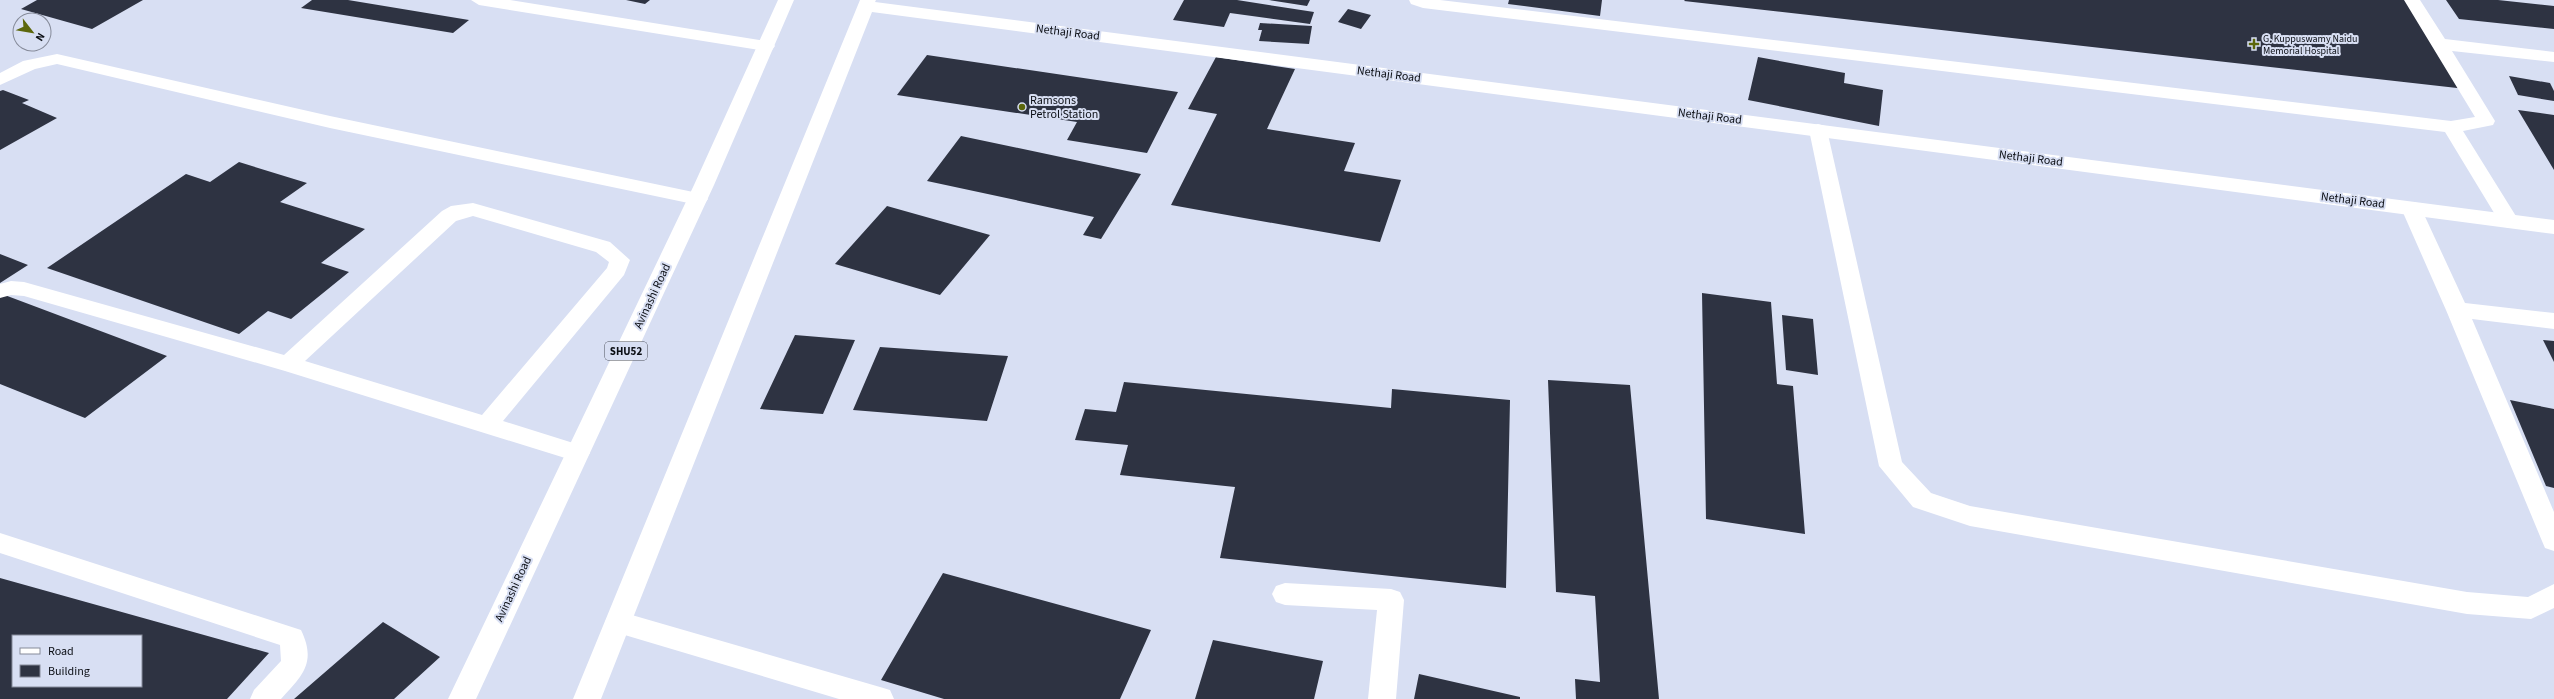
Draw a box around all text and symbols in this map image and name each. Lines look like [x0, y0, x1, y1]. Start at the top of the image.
north arrow [12, 12, 52, 52]
street label: Nethaji Road [1035, 20, 1101, 45]
text: N [32, 30, 48, 44]
place label: G. Kuppuswamy Naidu Memorial Hospital [2263, 32, 2358, 58]
marker: G. Kuppuswamy Naidu Memorial Hospital [2248, 38, 2260, 50]
street label: Nethaji Road [1356, 62, 1422, 87]
place label: Ramsons Petrol Station [1030, 92, 1098, 123]
marker: Ramsons Petrol Station [1017, 102, 1027, 112]
street label: Nethaji Road [1677, 104, 1743, 129]
street label: Nethaji Road [1998, 146, 2064, 171]
street label: Nethaji Road [2320, 188, 2386, 213]
street label: Avinashi Road [630, 261, 675, 332]
road number: SHU52 [605, 342, 647, 360]
street label: Avinashi Road [491, 554, 536, 625]
legend [12, 635, 142, 687]
text: Road [48, 643, 74, 660]
text: Building [48, 663, 90, 680]

